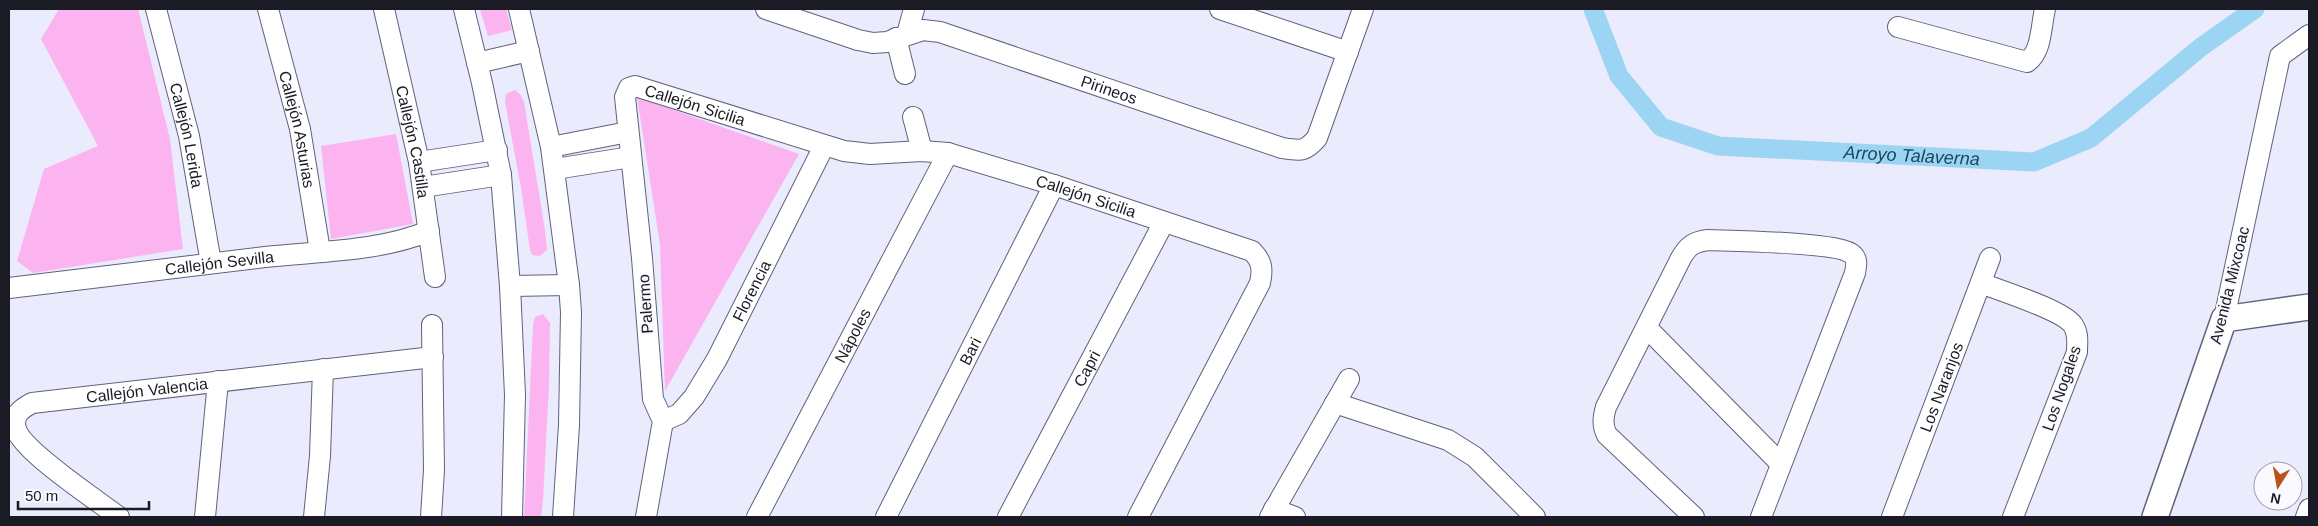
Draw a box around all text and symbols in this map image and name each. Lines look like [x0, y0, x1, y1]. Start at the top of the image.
street label: Callejón Asturias [276, 69, 318, 189]
street label: Pirineos [1079, 72, 1139, 107]
street label: Callejón Lerida [167, 81, 206, 189]
street label: Callejón Sicilia [643, 82, 747, 129]
street label: Callejón Castilla [393, 84, 432, 199]
water label: Arroyo Talaverna [1842, 142, 1980, 169]
street label: Callejón Sicilia [1034, 172, 1138, 221]
street label: Avenida Mixcoac [2207, 225, 2252, 346]
street label: Callejón Sevilla [164, 248, 275, 278]
street label: Florencia [729, 258, 774, 324]
street label: Palermo [635, 274, 656, 334]
street label: Nápoles [832, 306, 874, 366]
street label: Bari [956, 335, 984, 368]
street label: Los Naranjos [1917, 340, 1966, 434]
street label: Los Nogales [2039, 343, 2084, 433]
street label: Capri [1071, 348, 1103, 390]
street label: Callejón Valencia [85, 375, 209, 406]
north arrow [2253, 461, 2303, 511]
scale bar [18, 478, 149, 510]
text: 50 m [25, 487, 58, 504]
text: N [2269, 490, 2282, 508]

